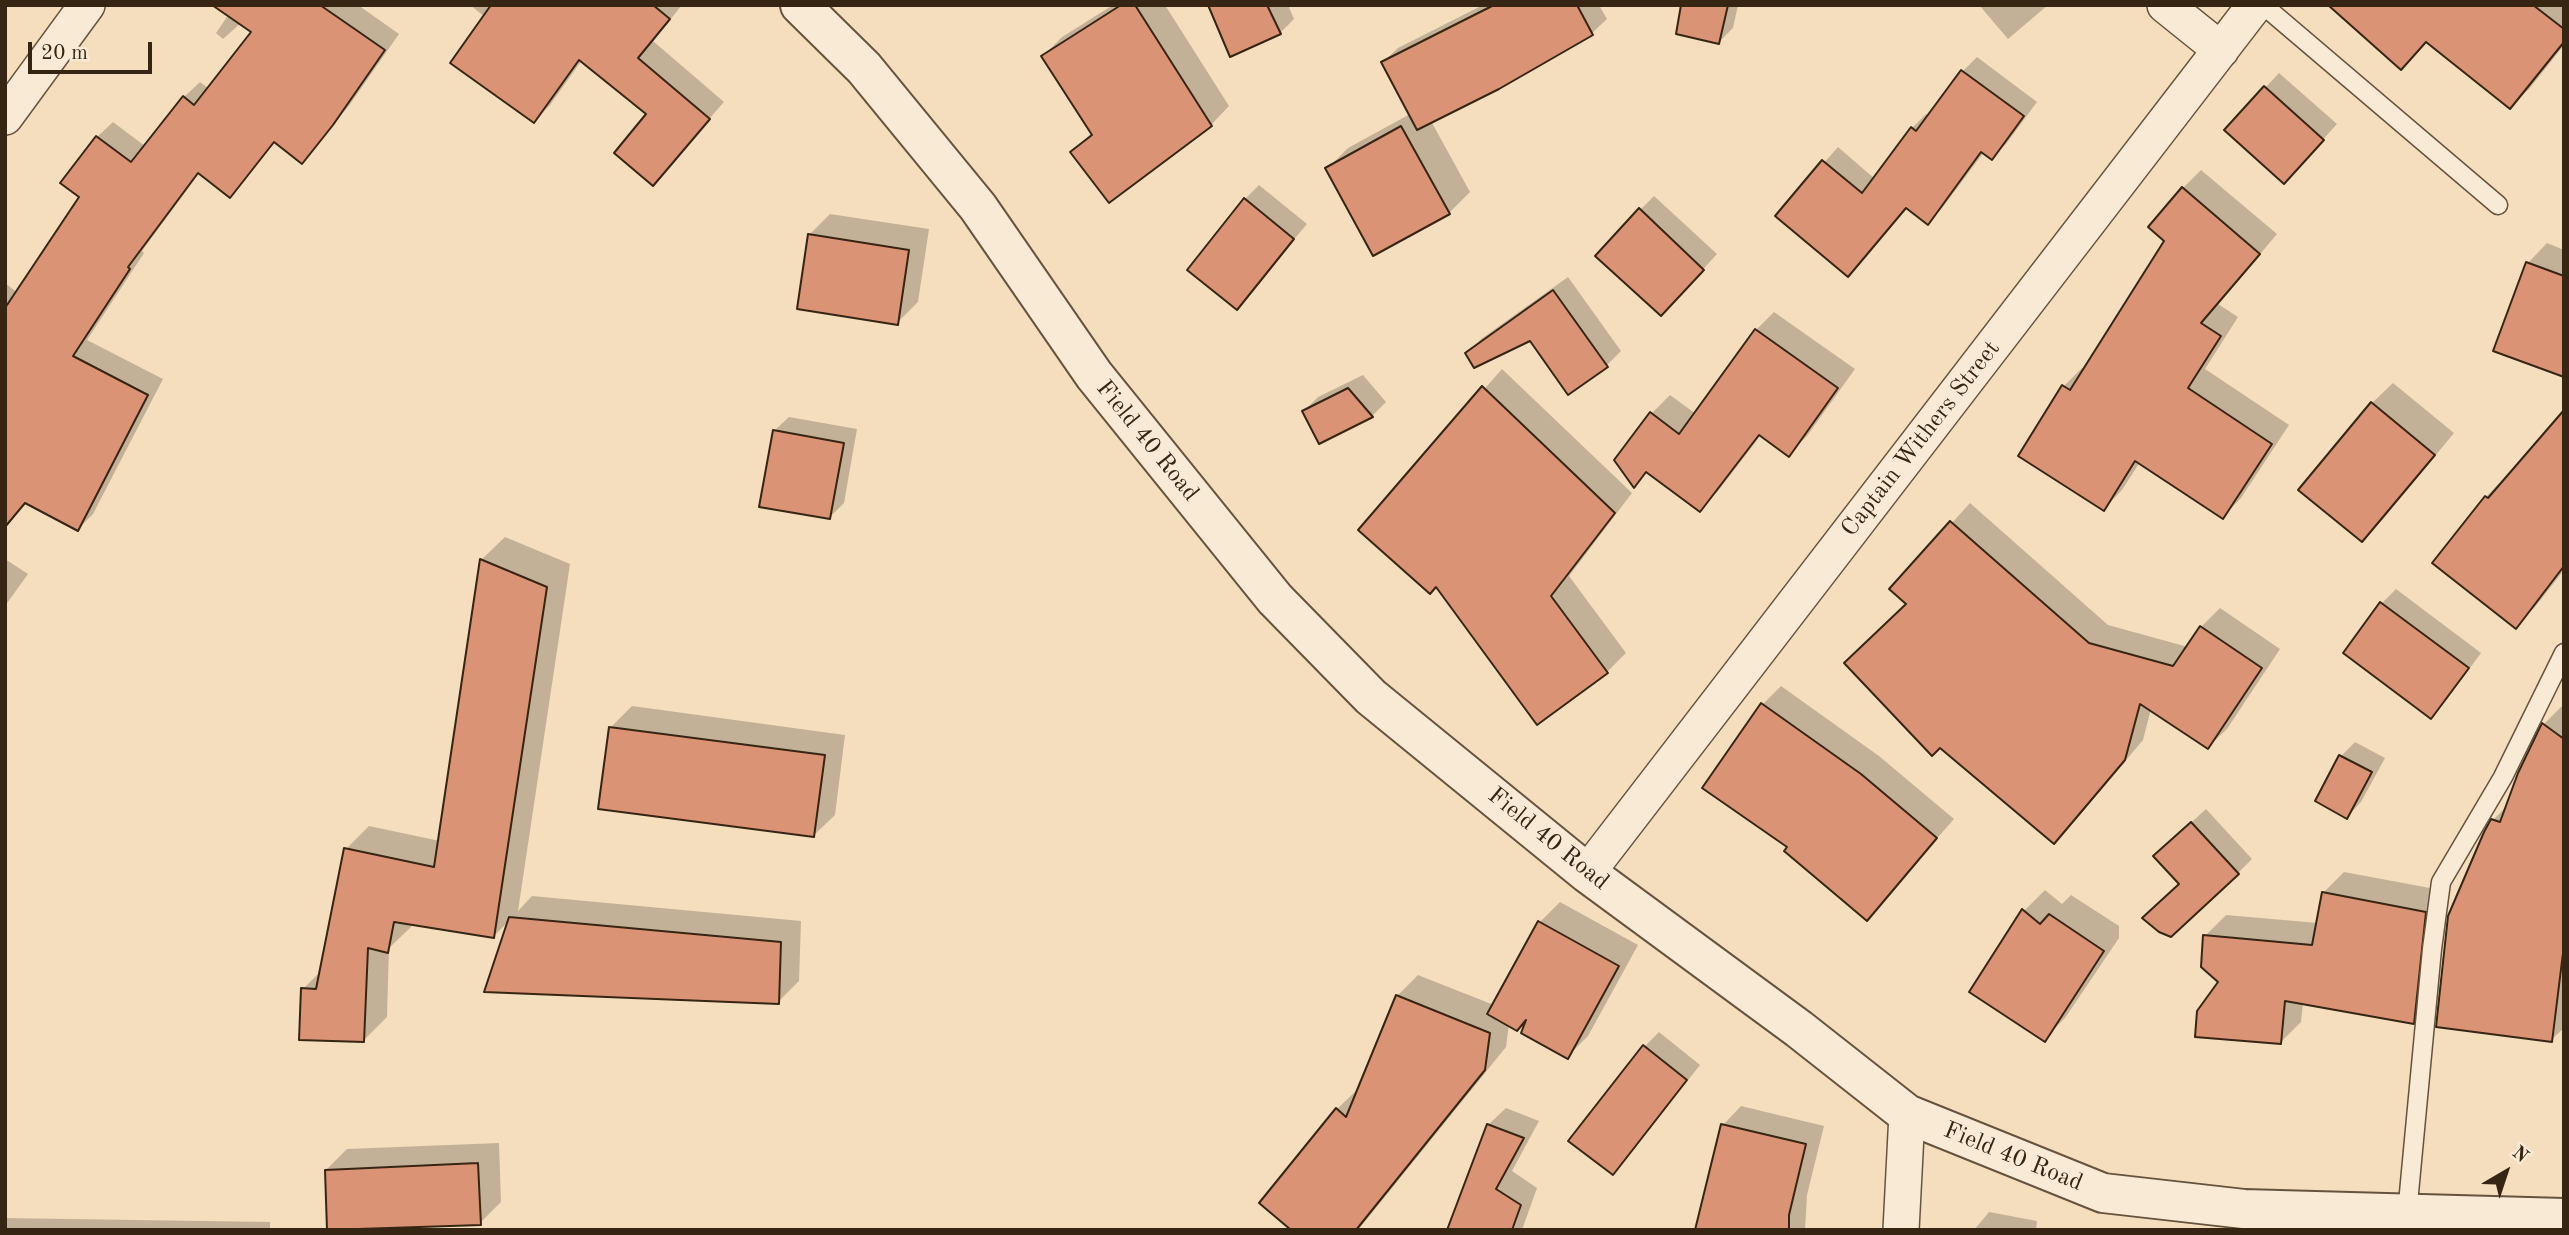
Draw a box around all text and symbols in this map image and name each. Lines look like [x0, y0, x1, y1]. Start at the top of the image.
scale bar [32, 28, 156, 72]
text: 20 m [41, 43, 88, 64]
street label: Captain Withers Street [1835, 335, 2007, 543]
street label: Field 40 Road [1089, 375, 1205, 507]
street label: Field 40 Road [1482, 781, 1614, 897]
street label: Field 40 Road [1939, 1116, 2087, 1198]
north arrow [2471, 1137, 2541, 1207]
text: N [2508, 1143, 2531, 1167]

